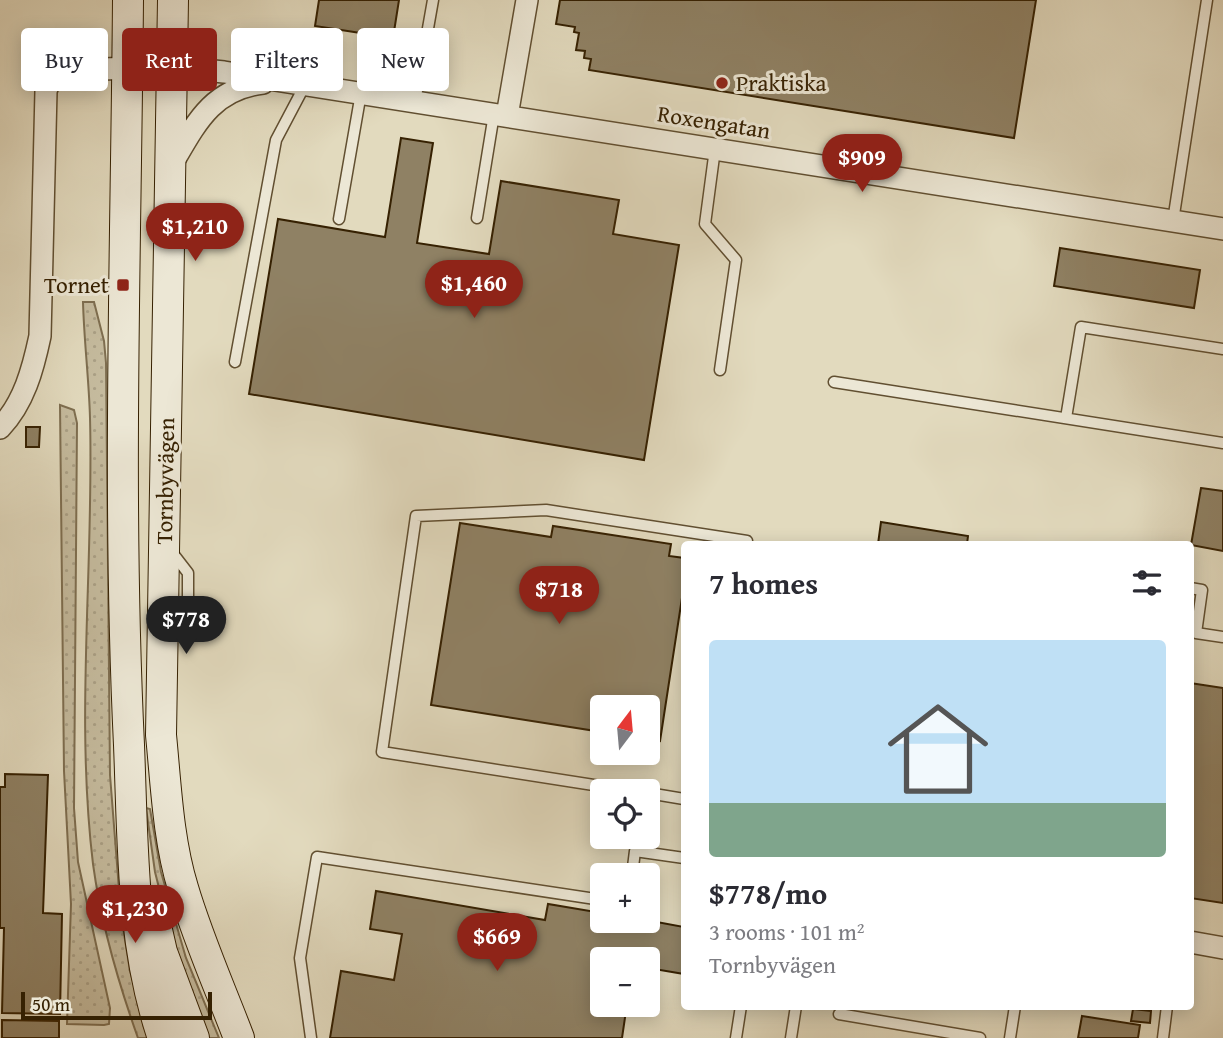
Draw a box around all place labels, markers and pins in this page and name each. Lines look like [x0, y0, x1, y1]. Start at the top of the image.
place label: Praktiska [736, 66, 827, 99]
marker: Praktiska [714, 75, 730, 91]
pin: $909 [821, 134, 903, 194]
pin: $1,210 [138, 204, 252, 263]
pin: $1,460 [417, 260, 531, 320]
place label: Tornet [44, 268, 109, 301]
marker: Tornet [115, 277, 131, 293]
pin: $718 [518, 566, 600, 626]
pin: $778 [145, 596, 227, 656]
pin: $1,230 [78, 886, 192, 945]
pin: $669 [456, 914, 538, 973]

